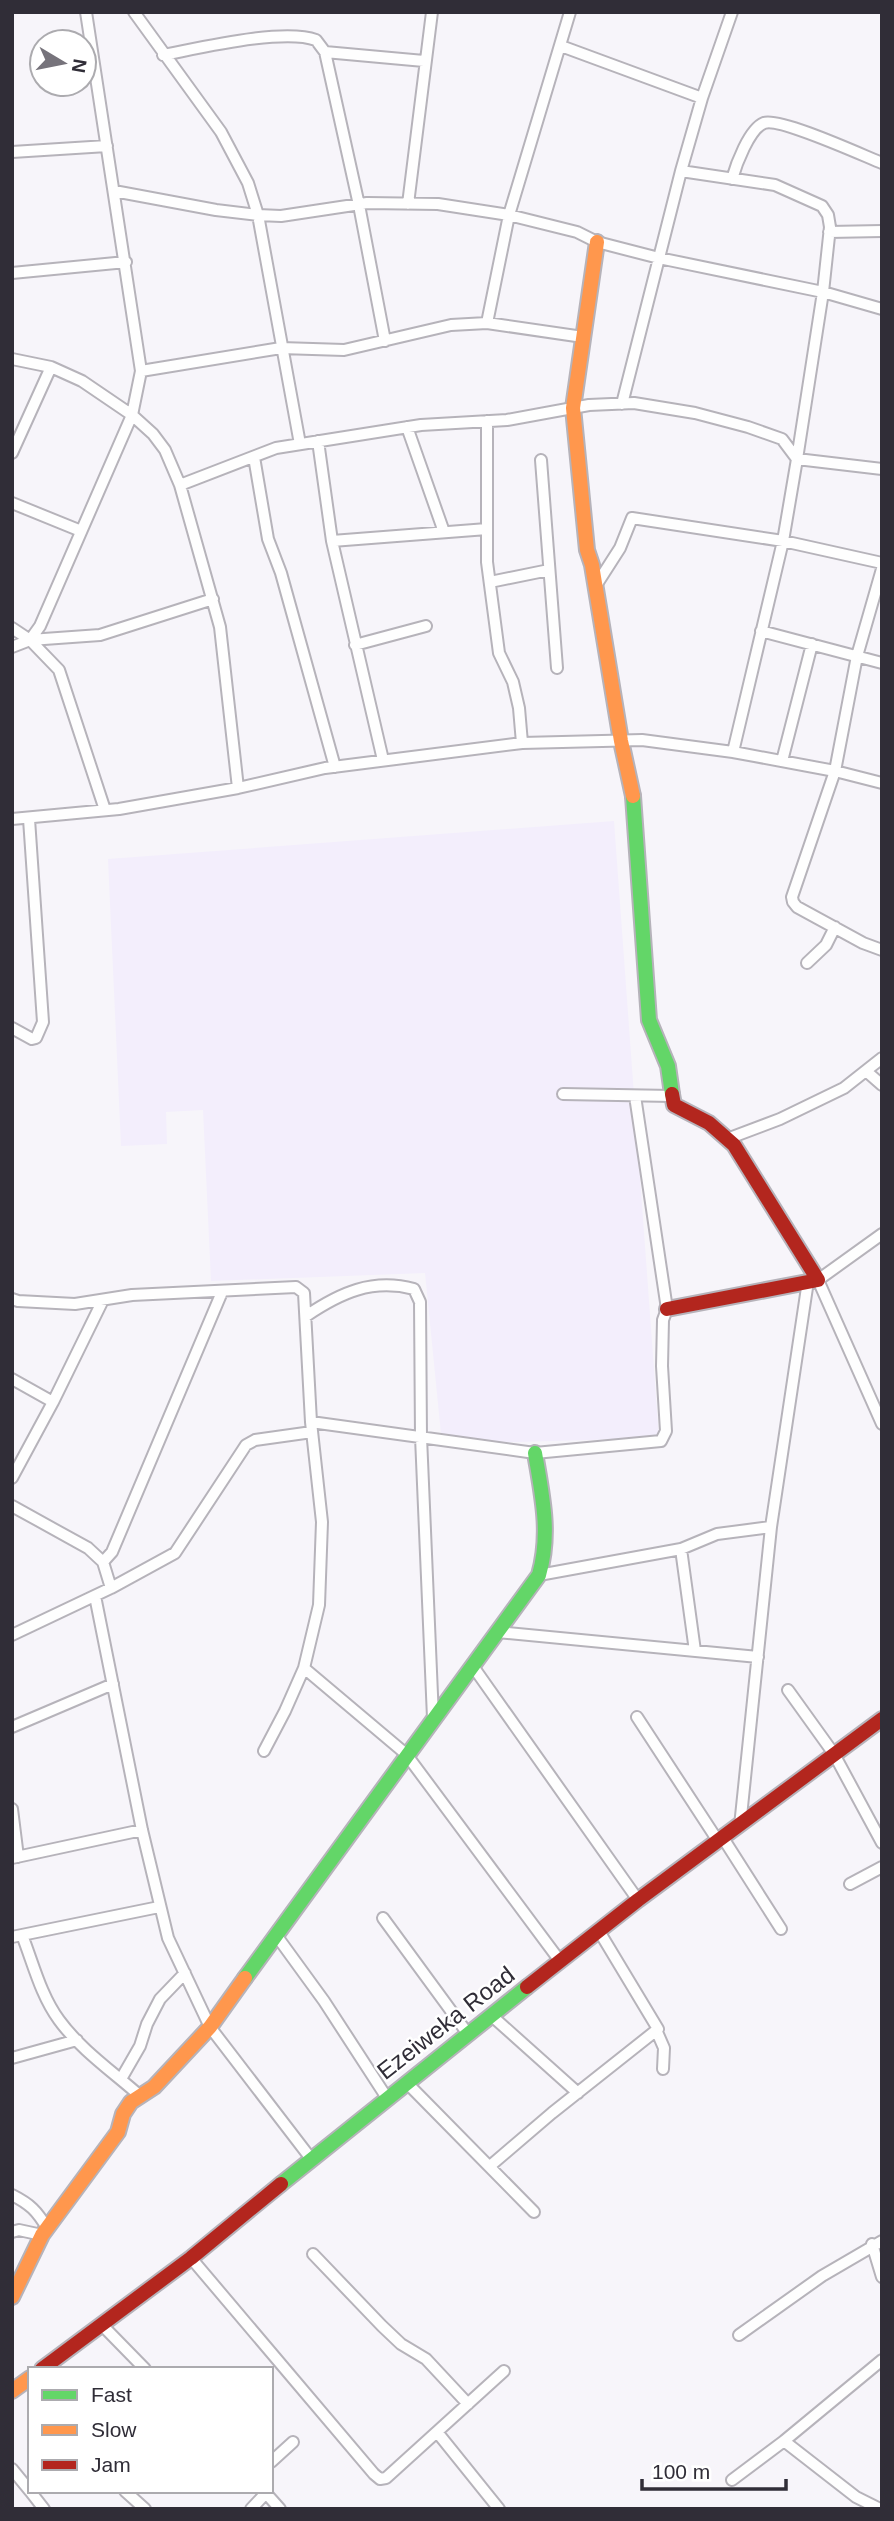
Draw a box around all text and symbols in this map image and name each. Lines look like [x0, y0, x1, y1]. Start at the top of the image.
north arrow [28, 28, 98, 98]
text: N [68, 57, 91, 74]
street label: Ezeiweka Road [372, 1961, 520, 2085]
legend [28, 2367, 273, 2493]
text: Fast [91, 2383, 132, 2406]
text: Slow [91, 2418, 137, 2441]
scale bar [642, 2448, 786, 2492]
text: Jam [91, 2453, 131, 2476]
text: 100 m [652, 2460, 710, 2483]

